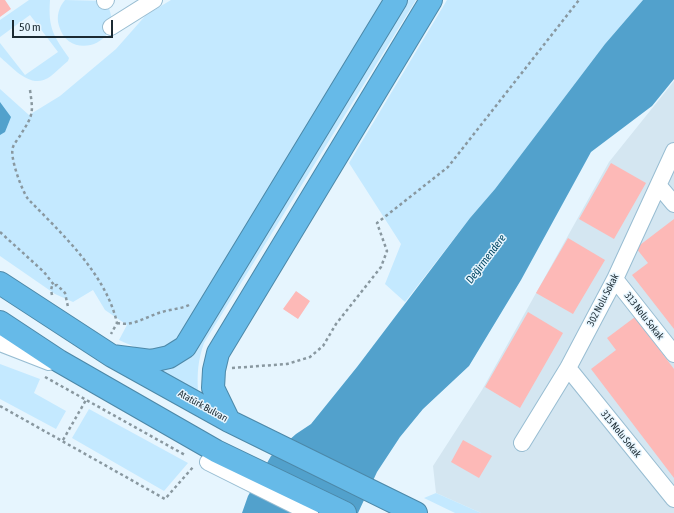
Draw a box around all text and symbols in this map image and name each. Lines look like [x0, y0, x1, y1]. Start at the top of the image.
scale bar [14, 12, 115, 38]
text: 50 m [19, 20, 41, 34]
water label: Değirmendere [463, 232, 509, 286]
street label: 302 Nolu Sokak [585, 272, 621, 328]
street label: 313 Nolu Sokak [622, 290, 666, 342]
street label: Atatürk Bulvarı [176, 387, 230, 425]
street label: 315 Nolu Sokak [598, 408, 644, 460]

